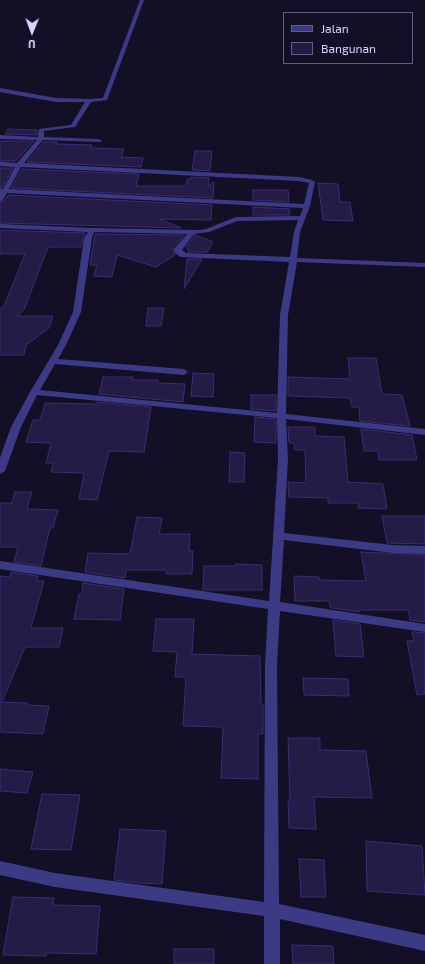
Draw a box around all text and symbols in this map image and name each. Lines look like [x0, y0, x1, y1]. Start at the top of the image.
north arrow [12, 12, 52, 52]
legend [283, 12, 413, 64]
text: Jalan [321, 21, 349, 35]
text: U [28, 38, 36, 51]
text: Bangunan [321, 41, 376, 55]

